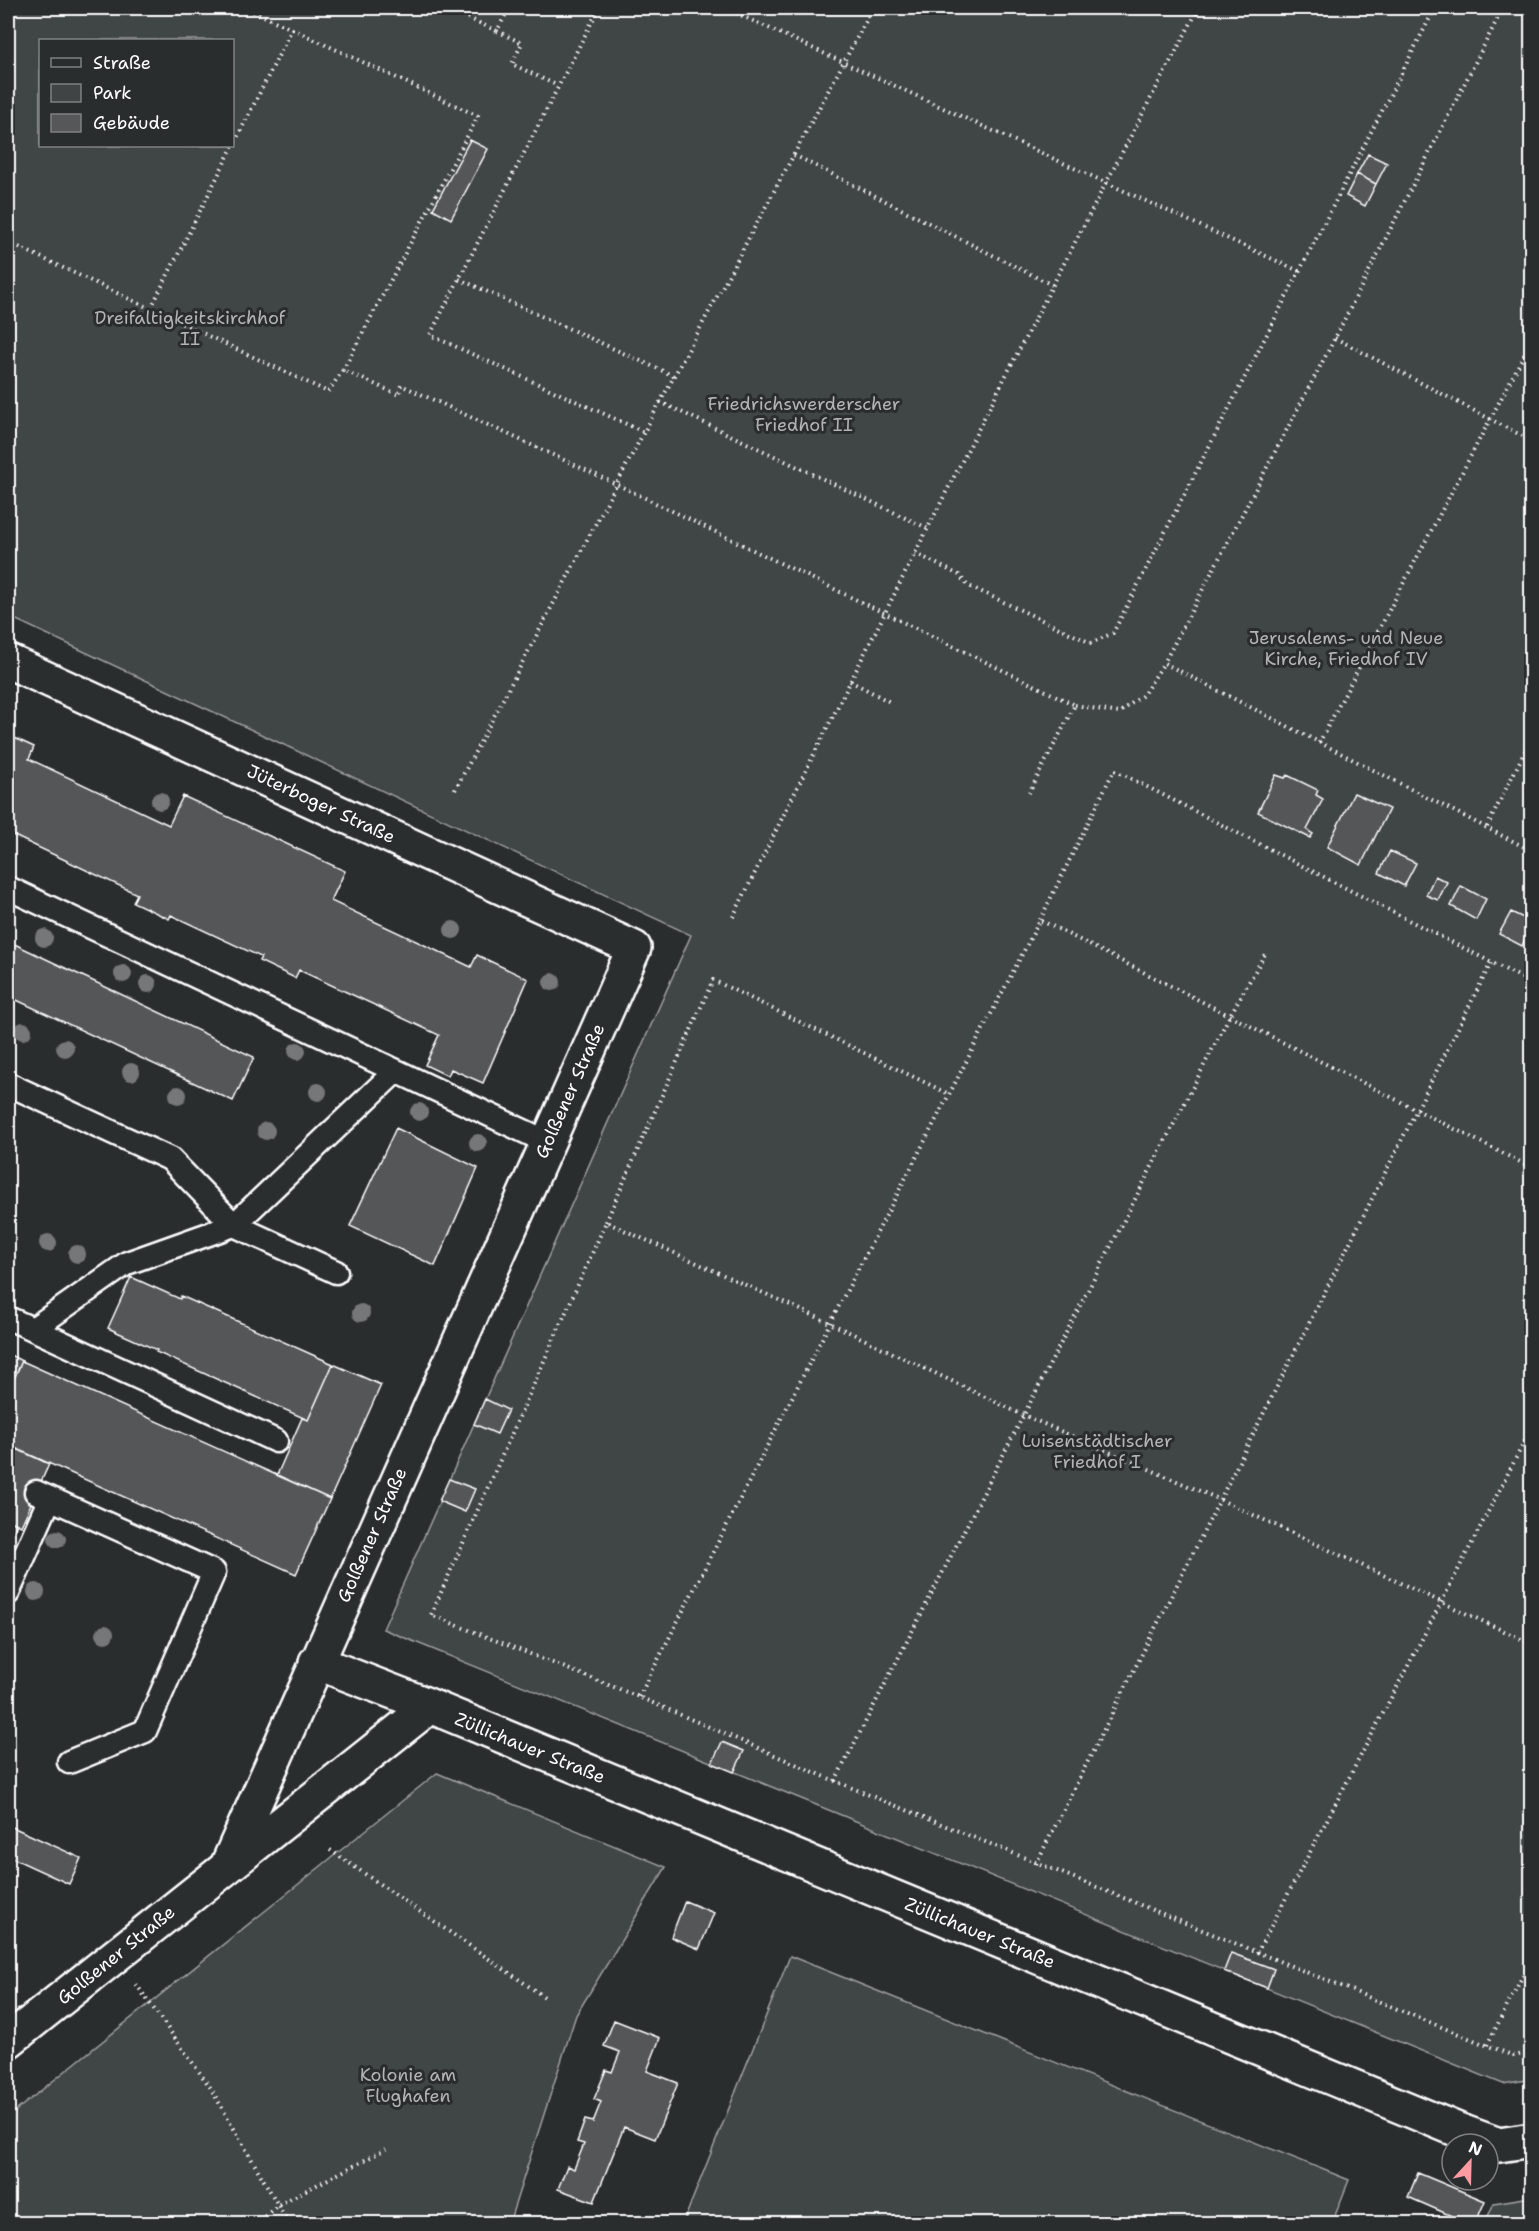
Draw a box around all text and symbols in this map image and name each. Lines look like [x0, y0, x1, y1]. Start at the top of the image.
legend [39, 39, 234, 147]
text: Straße [93, 51, 151, 75]
text: Park [93, 81, 132, 105]
text: Gebäude [93, 111, 170, 135]
park label: Dreifaltigkeitskirchhof II [95, 306, 286, 351]
park label: Friedrichswerderscher Friedhof II [708, 392, 900, 437]
park label: Jerusalems- und Neue Kirche, Friedhof IV [1249, 626, 1443, 671]
street label: Jüterboger Straße [243, 759, 399, 849]
street label: Golßener Straße [530, 1020, 610, 1162]
park label: Luisenstädtischer Friedhof I [1022, 1429, 1173, 1474]
street label: Golßener Straße [332, 1464, 412, 1606]
street label: Züllichauer Straße [451, 1707, 609, 1789]
street label: Züllichauer Straße [901, 1892, 1059, 1974]
street label: Golßener Straße [52, 1900, 180, 2010]
park label: Kolonie am Flughafen [360, 2063, 456, 2108]
north arrow [1440, 2132, 1500, 2192]
text: N [1466, 2136, 1485, 2161]

